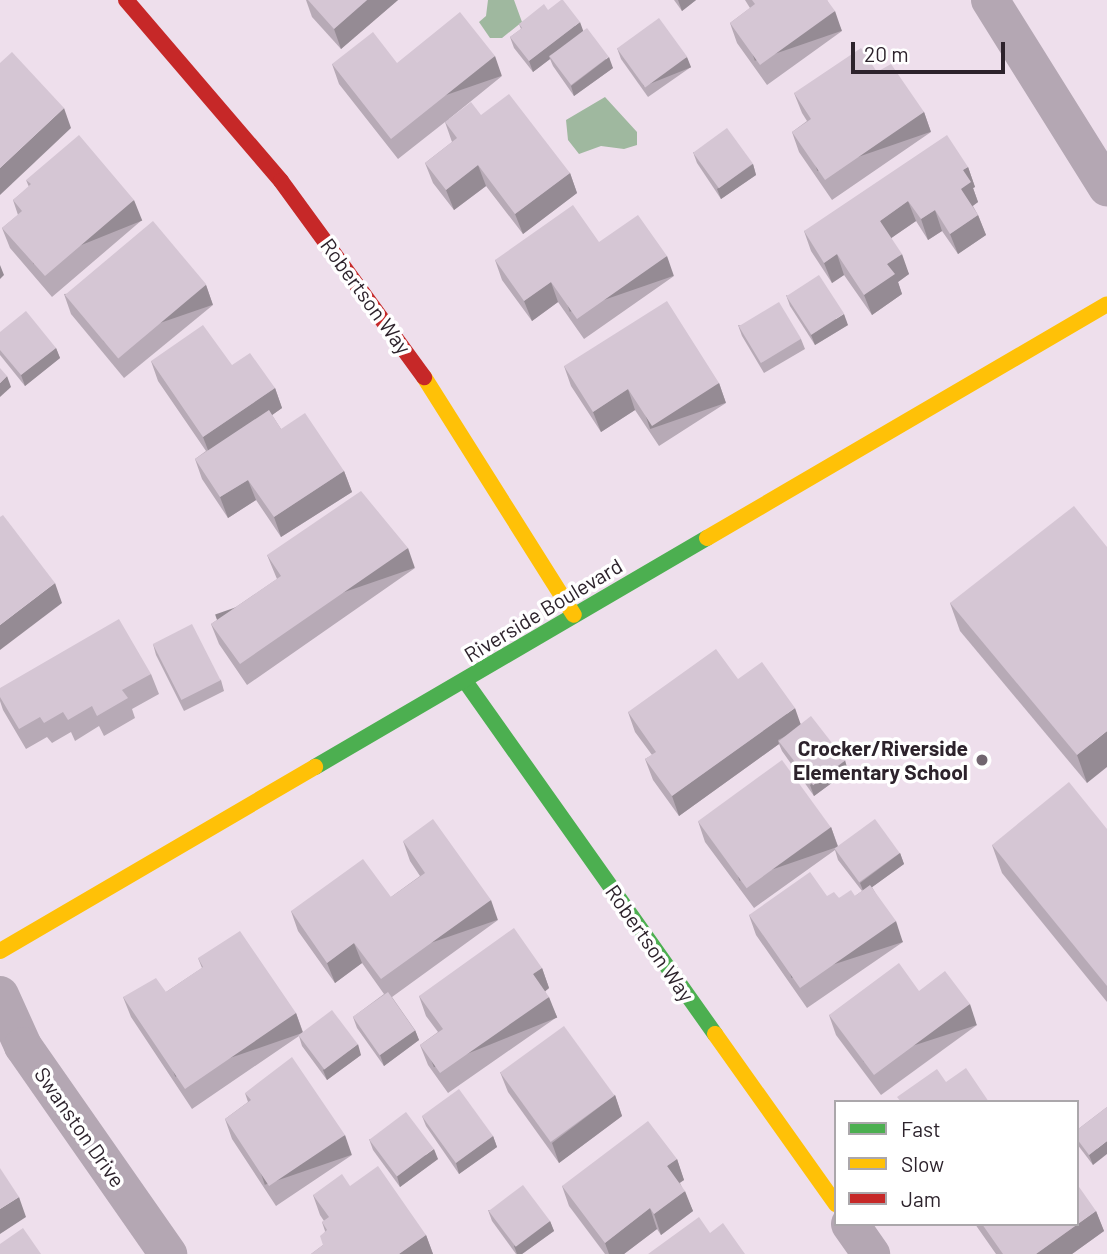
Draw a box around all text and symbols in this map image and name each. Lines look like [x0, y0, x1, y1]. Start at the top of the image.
scale bar [855, 28, 1009, 72]
text: 20 m [864, 41, 909, 66]
street label: Robertson Way [316, 233, 416, 359]
street label: Riverside Boulevard [459, 553, 627, 667]
place label: Crocker/Riverside Elementary School [793, 735, 968, 785]
marker: Crocker/Riverside Elementary School [974, 752, 990, 768]
street label: Robertson Way [600, 880, 700, 1006]
street label: Swanston Drive [29, 1062, 131, 1192]
legend [834, 1100, 1079, 1226]
text: Fast [901, 1116, 941, 1141]
text: Slow [901, 1151, 944, 1176]
text: Jam [901, 1186, 941, 1211]

